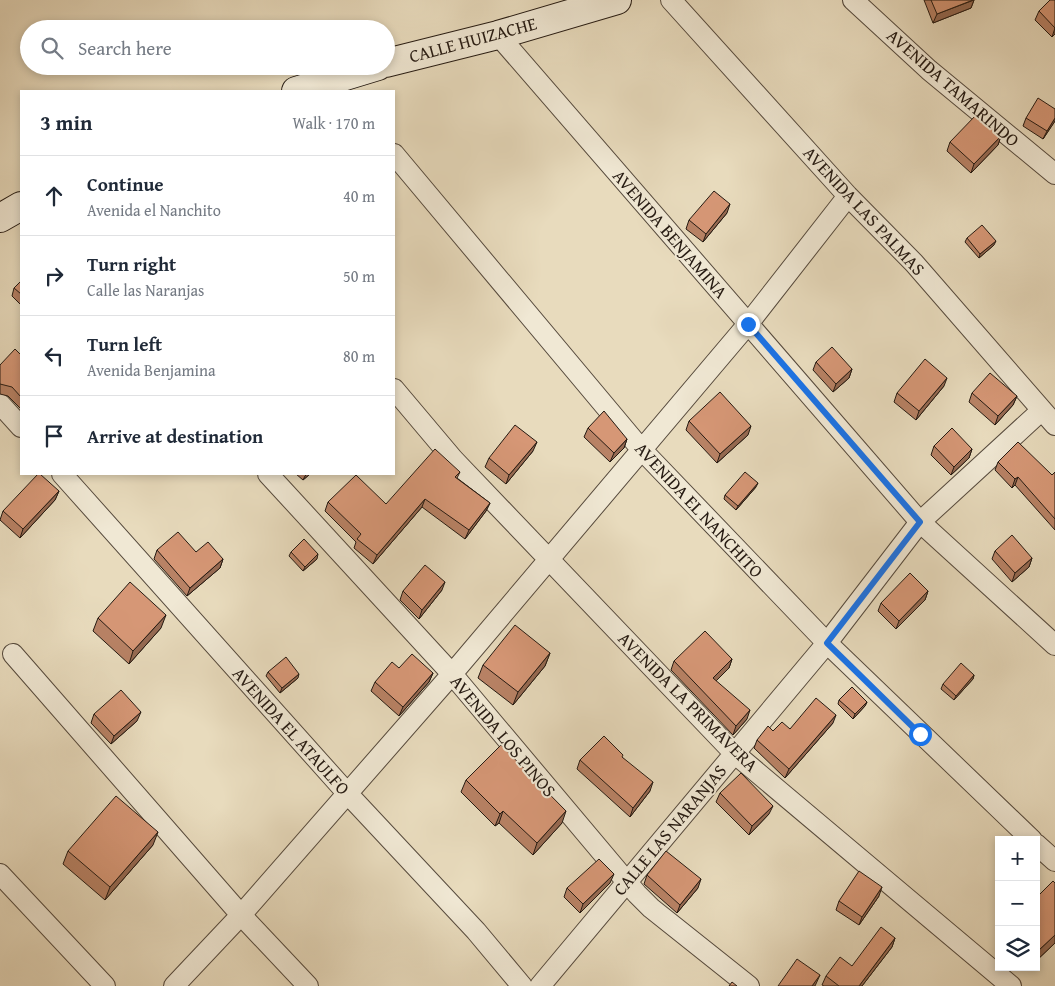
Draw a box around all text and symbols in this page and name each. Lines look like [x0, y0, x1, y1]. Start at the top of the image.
street label: CALLE HUIZACHE [406, 10, 540, 70]
search box [20, 20, 395, 75]
street label: AVENIDA TAMARINDO [881, 22, 1026, 153]
icon: search [38, 34, 66, 62]
text: Search here [78, 34, 172, 62]
text: 3 min [40, 107, 92, 138]
text: Walk · 170 m [292, 111, 375, 135]
street label: AVENIDA LAS PALMAS [797, 140, 932, 282]
street label: AVENIDA BENJAMINA [607, 163, 734, 304]
text: Continue [87, 170, 164, 198]
icon: ahead [40, 182, 68, 210]
text: 40 m [343, 184, 375, 208]
text: Avenida el Nanchito [87, 198, 221, 222]
text: Turn right [87, 250, 176, 278]
icon: right [40, 262, 68, 290]
text: 50 m [343, 264, 375, 288]
text: Calle las Naranjas [87, 278, 204, 302]
route end [737, 313, 760, 336]
text: Turn left [87, 330, 162, 358]
icon: left [40, 342, 68, 370]
text: 80 m [343, 344, 375, 368]
text: Avenida Benjamina [87, 358, 216, 382]
icon: arrive [40, 422, 68, 450]
text: Arrive at destination [87, 422, 263, 450]
street label: AVENIDA EL NANCHITO [629, 436, 770, 584]
street label: AVENIDA LA PRIMAVERA [612, 625, 765, 778]
street label: AVENIDA EL ATAULFO [226, 661, 356, 801]
street label: AVENIDA LOS PINOS [444, 669, 563, 803]
route start [909, 723, 932, 746]
street label: CALLE LAS NARANJAS [606, 758, 733, 901]
map controls [995, 836, 1040, 971]
button: + [995, 836, 1040, 881]
button: − [995, 881, 1040, 926]
button: layers [995, 926, 1040, 971]

